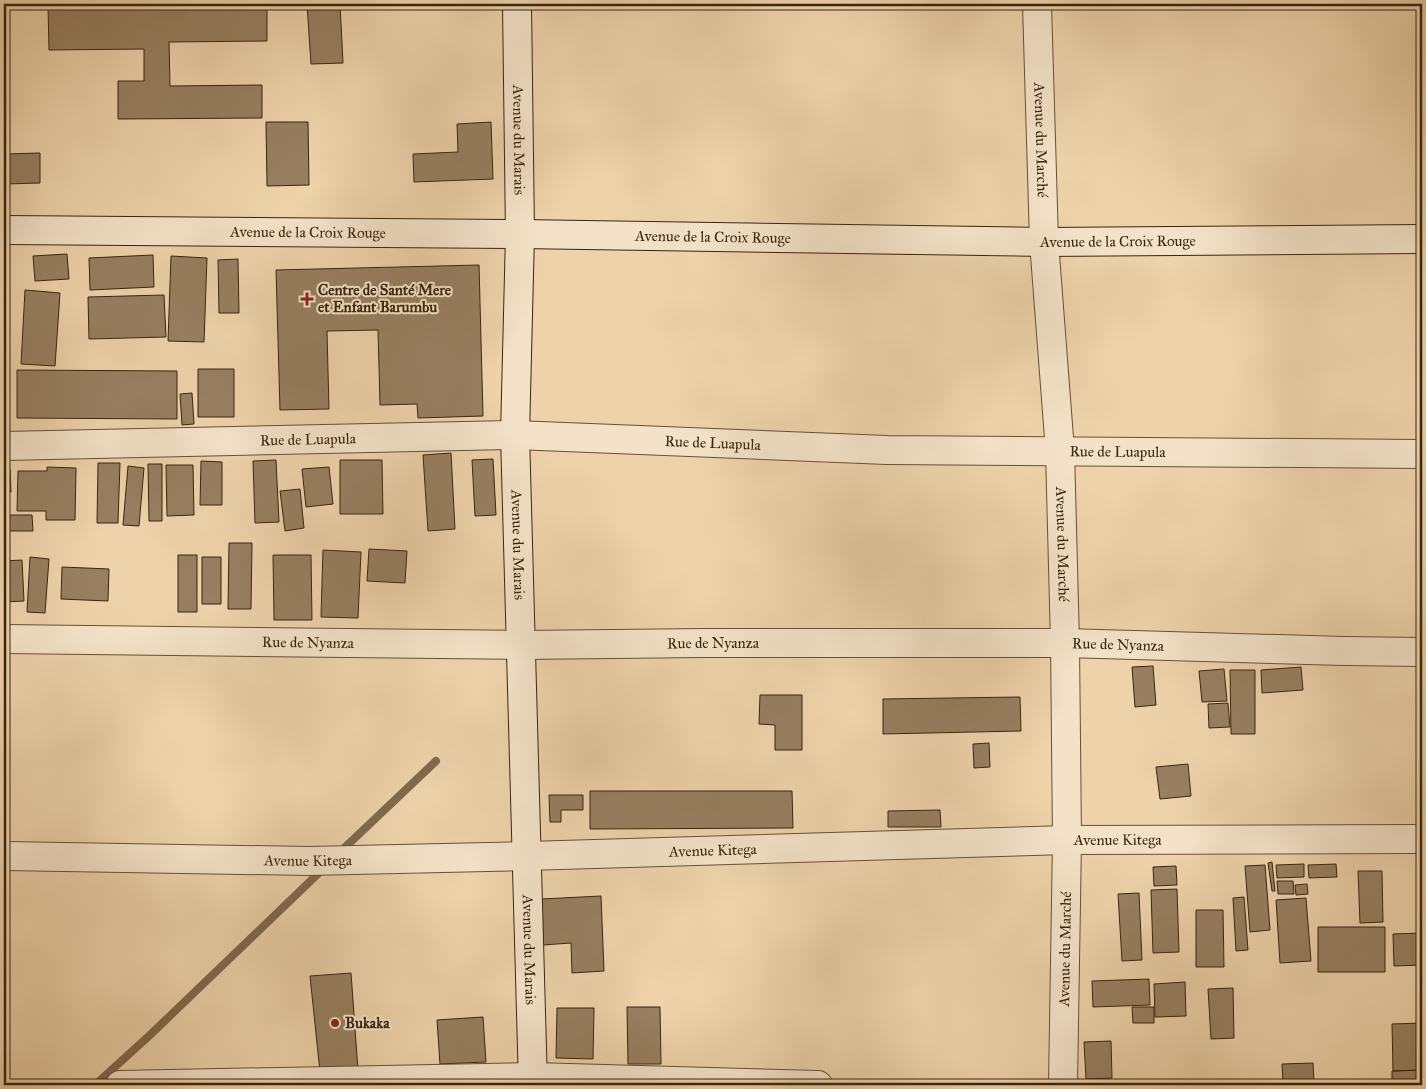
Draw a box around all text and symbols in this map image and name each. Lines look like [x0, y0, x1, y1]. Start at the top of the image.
street label: Avenue du Marché [1030, 81, 1052, 199]
street label: Avenue du Marais [509, 84, 528, 195]
street label: Avenue de la Croix Rouge [229, 223, 386, 242]
street label: Avenue de la Croix Rouge [634, 227, 791, 247]
street label: Avenue de la Croix Rouge [1039, 232, 1196, 251]
place label: Centre de Santé Mere et Enfant Barumbu [318, 281, 452, 316]
marker: Centre de Santé Mere et Enfant Barumbu [300, 292, 314, 306]
street label: Rue de Luapula [260, 429, 357, 449]
street label: Rue de Luapula [664, 432, 762, 454]
street label: Rue de Luapula [1069, 442, 1166, 461]
street label: Avenue du Marché [1052, 485, 1073, 603]
street label: Avenue du Marais [507, 488, 529, 600]
street label: Rue de Nyanza [262, 633, 355, 652]
street label: Rue de Nyanza [667, 634, 760, 652]
street label: Rue de Nyanza [1072, 634, 1165, 655]
street label: Avenue Kitega [1073, 831, 1162, 849]
street label: Avenue Kitega [668, 840, 758, 861]
street label: Avenue Kitega [263, 851, 353, 870]
street label: Avenue du Marché [1055, 890, 1075, 1008]
street label: Avenue du Marais [519, 893, 540, 1005]
place label: Bukaka [345, 1014, 390, 1032]
marker: Bukaka [329, 1017, 341, 1029]

